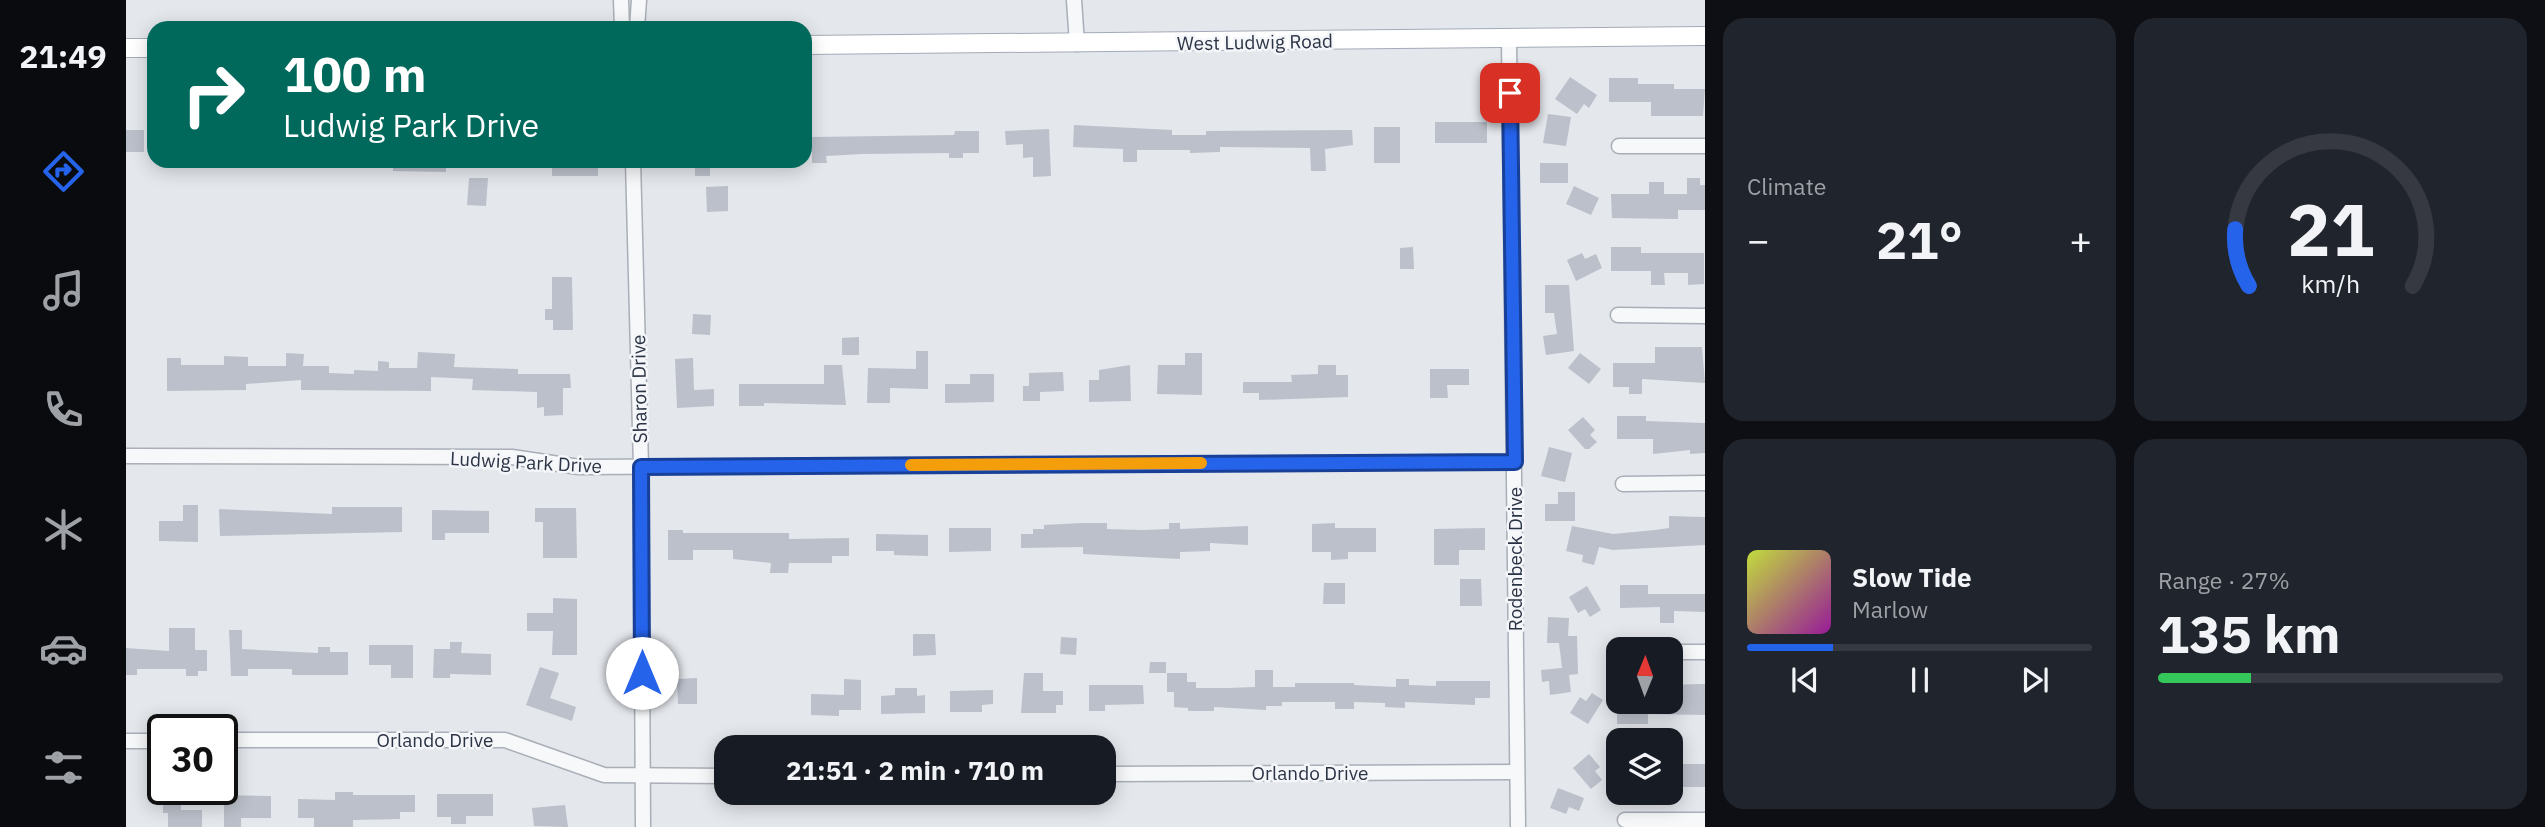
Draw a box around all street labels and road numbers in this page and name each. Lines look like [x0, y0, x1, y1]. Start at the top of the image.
street label: West Ludwig Road [1177, 29, 1333, 55]
street label: Sharon Drive [626, 334, 652, 444]
street label: Ludwig Park Drive [449, 446, 603, 478]
street label: Rodenbeck Drive [1503, 487, 1527, 631]
street label: Orlando Drive [377, 728, 493, 752]
street label: Orlando Drive [1252, 761, 1368, 785]

